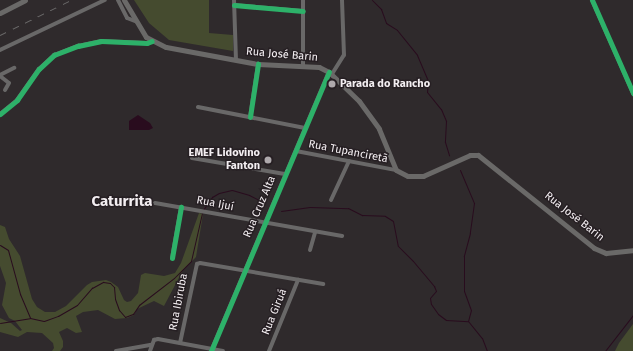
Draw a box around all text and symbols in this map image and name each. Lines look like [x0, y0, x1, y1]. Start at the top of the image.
street label: Rua José Barin [245, 45, 319, 65]
place label: Parada do Rancho [340, 77, 430, 91]
marker: Parada do Rancho [327, 79, 337, 89]
street label: Rua Tupanciretã [307, 138, 389, 166]
place label: EMEF Lidovino Fanton [189, 147, 260, 173]
marker: EMEF Lidovino Fanton [263, 155, 273, 165]
street label: Rua Cruz Alta [241, 174, 279, 240]
street label: Rua José Barin [541, 190, 607, 244]
district label: Caturrita [91, 193, 153, 211]
street label: Rua Ijuí [195, 194, 235, 214]
street label: Rua Ibiruba [167, 272, 191, 332]
street label: Rua Giruá [260, 287, 290, 337]

